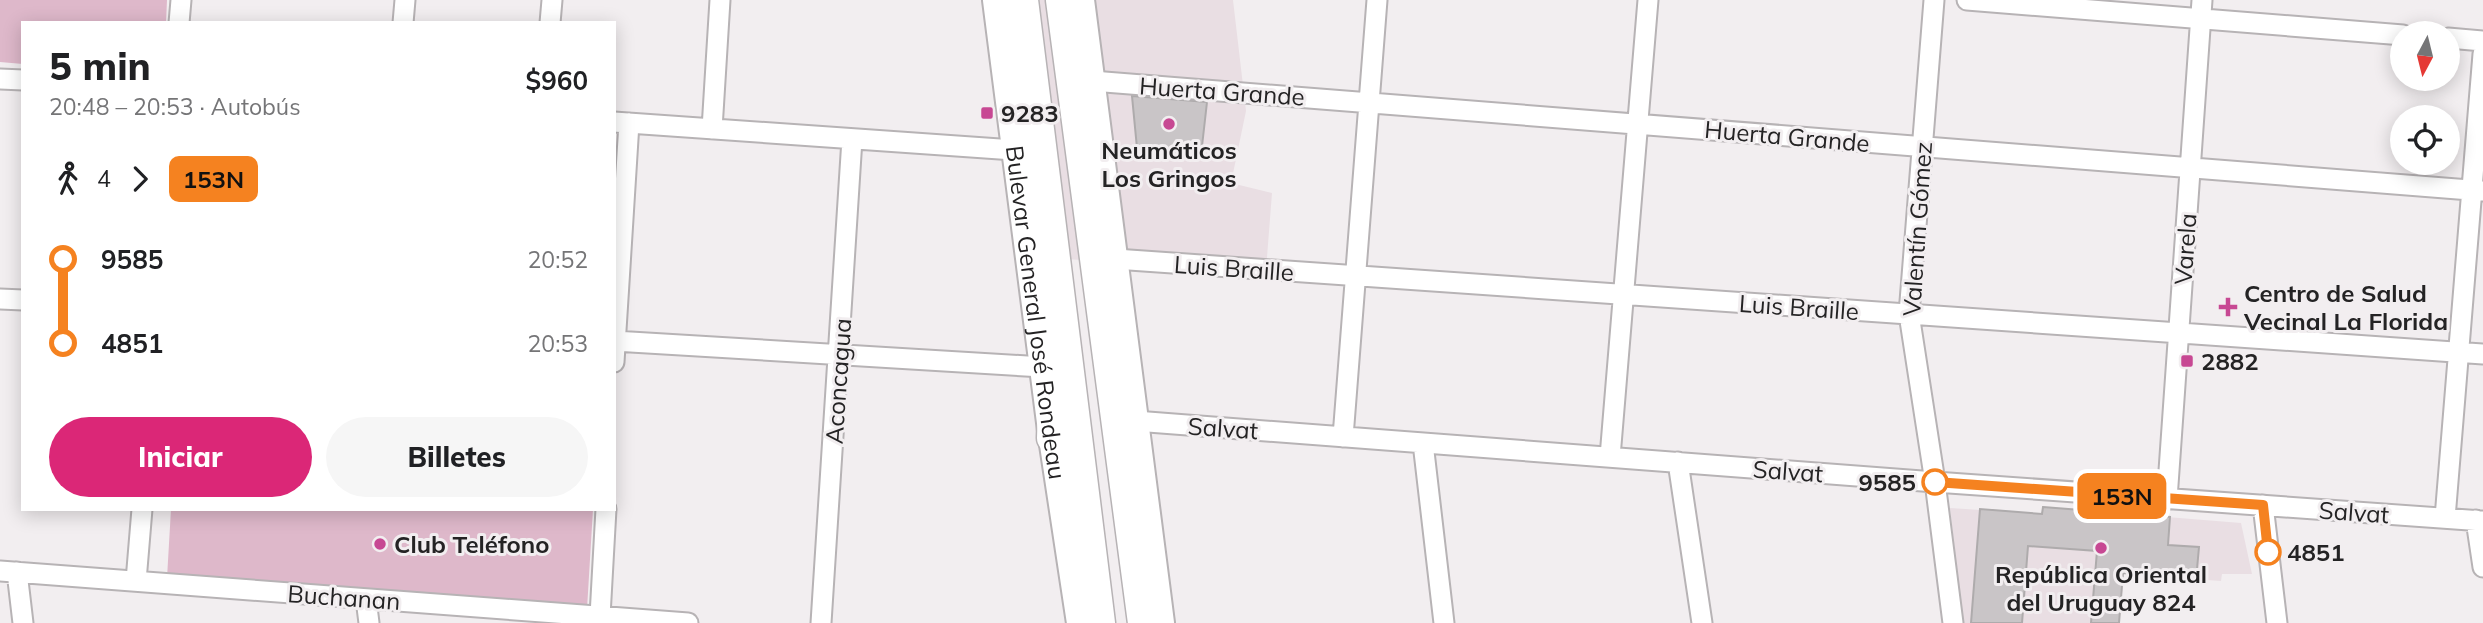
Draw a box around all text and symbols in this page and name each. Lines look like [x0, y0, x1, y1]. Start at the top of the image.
north arrow [2390, 21, 2460, 91]
map controls [2390, 21, 2460, 175]
text: 5 min [49, 42, 151, 90]
text: $960 [526, 64, 588, 97]
street label: Huerta Grande [1138, 70, 1306, 112]
text: 20:48 – 20:53 · Autobús [49, 92, 301, 121]
place label: 9283 [1001, 98, 1059, 128]
marker: 9283 [979, 105, 995, 121]
button: locate [2390, 105, 2460, 175]
street label: Huerta Grande [1703, 114, 1871, 158]
marker: Neumáticos Los Gringos [1161, 116, 1177, 132]
place label: Neumáticos Los Gringos [1101, 135, 1237, 193]
street label: Valentín Gómez [1896, 141, 1938, 317]
street label: Bulevar General José Rondeau [1000, 144, 1073, 481]
icon: walk [49, 160, 87, 198]
icon: forward [121, 160, 159, 198]
text: 4 [97, 164, 111, 193]
text: 153N [183, 164, 244, 194]
street label: Varela [2168, 212, 2202, 286]
text: 9585 [101, 243, 163, 276]
text: 20:52 [528, 245, 588, 274]
street label: Luis Braille [1173, 249, 1295, 287]
place label: Centro de Salud Vecinal La Florida [2243, 278, 2448, 336]
street label: Luis Braille [1738, 288, 1860, 326]
marker: Centro de Salud Vecinal La Florida [2218, 297, 2238, 317]
street label: Aconcagua [819, 317, 857, 445]
text: 4851 [101, 327, 163, 360]
text: 20:53 [528, 329, 588, 358]
place label: 2882 [2201, 346, 2259, 376]
marker: 2882 [2179, 353, 2195, 369]
street label: Salvat [1187, 411, 1259, 445]
button: Iniciar [49, 417, 312, 497]
button: Billetes [326, 417, 588, 497]
street label: Salvat [1752, 454, 1824, 488]
place label: 9585 [1858, 467, 1916, 497]
marker: 9585 [1922, 469, 1948, 495]
line badge: 153N [2073, 473, 2171, 519]
text: 153N [2091, 481, 2153, 511]
street label: Salvat [2318, 495, 2390, 529]
place label: Club Teléfono [394, 529, 549, 559]
marker: Club Teléfono [372, 536, 388, 552]
place label: 4851 [2287, 537, 2345, 567]
marker: 4851 [2255, 539, 2281, 565]
marker: República Oriental del Uruguay 824 [2093, 540, 2109, 556]
place label: República Oriental del Uruguay 824 [1995, 559, 2207, 617]
street label: Buchanan [287, 578, 401, 616]

